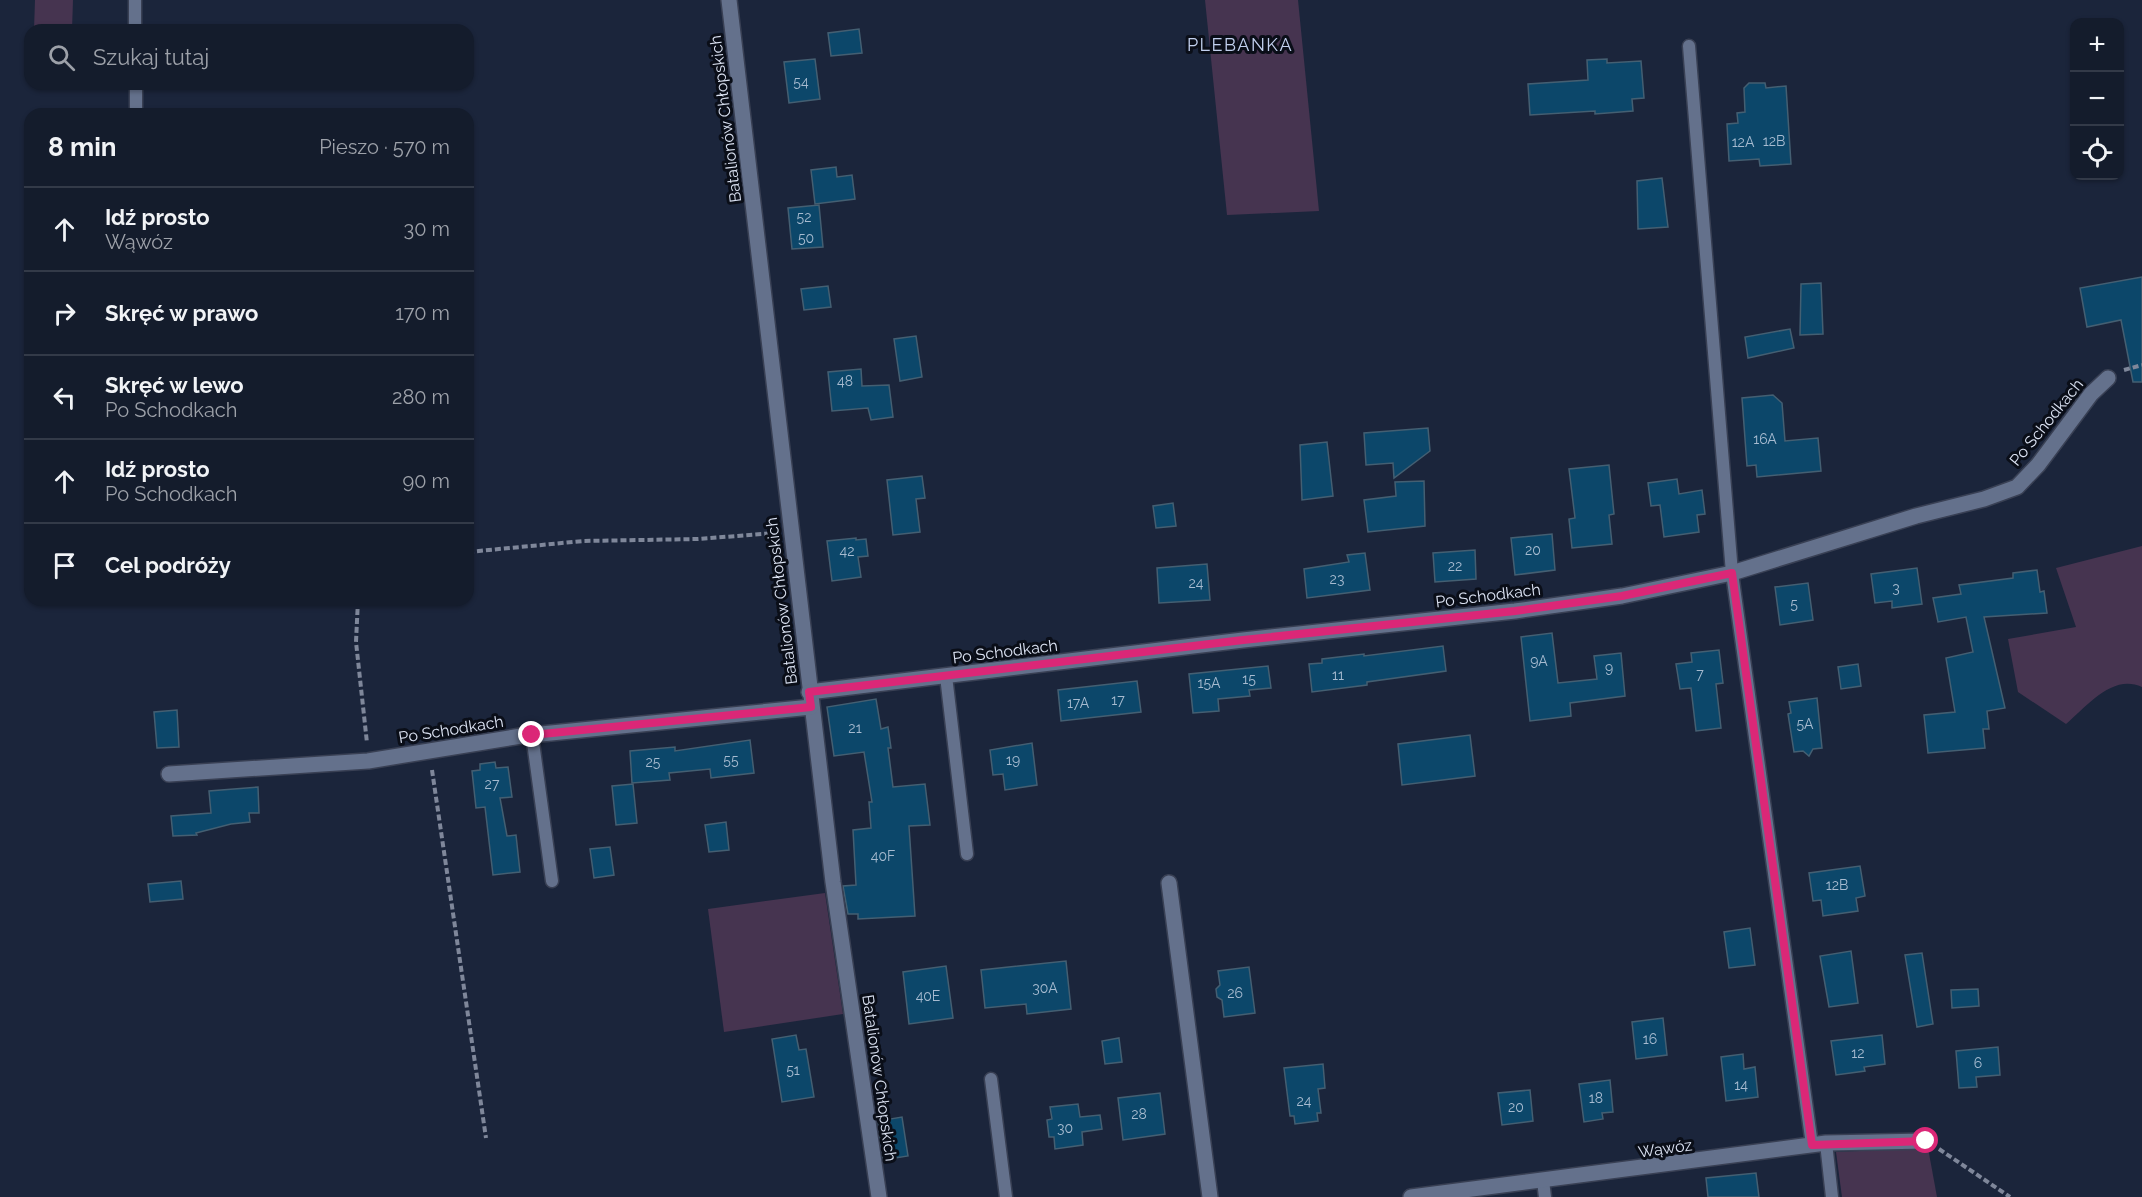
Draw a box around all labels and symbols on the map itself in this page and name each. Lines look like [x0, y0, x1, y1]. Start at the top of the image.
street label: Batalionów Chłopskich [706, 34, 745, 204]
district label: PLEBANKA [1187, 34, 1293, 55]
house number: 54 [793, 74, 809, 90]
house number: 12B [1763, 133, 1785, 149]
house number: 12A [1732, 134, 1755, 150]
house number: 52 [797, 209, 811, 225]
house number: 50 [798, 230, 814, 246]
house number: 48 [837, 373, 853, 389]
street label: Po Schodkach [2006, 375, 2087, 469]
house number: 16A [1753, 431, 1777, 447]
street label: Batalionów Chłopskich [762, 516, 801, 686]
house number: 20 [1525, 542, 1541, 558]
house number: 42 [840, 543, 854, 559]
house number: 22 [1448, 558, 1462, 574]
house number: 23 [1330, 571, 1344, 587]
house number: 24 [1189, 575, 1204, 591]
street label: Po Schodkach [1434, 580, 1542, 611]
house number: 3 [1892, 580, 1900, 596]
house number: 5 [1790, 596, 1798, 612]
street label: Po Schodkach [951, 636, 1059, 667]
house number: 9A [1530, 653, 1548, 669]
house number: 9 [1605, 660, 1613, 676]
house number: 7 [1696, 666, 1704, 682]
house number: 11 [1332, 667, 1344, 683]
house number: 15 [1242, 671, 1256, 687]
house number: 15A [1197, 675, 1221, 691]
house number: 17 [1111, 692, 1125, 708]
house number: 17A [1067, 695, 1090, 711]
street label: Po Schodkach [397, 712, 505, 747]
house number: 5A [1796, 716, 1814, 732]
house number: 21 [848, 720, 862, 736]
route end [518, 721, 544, 747]
house number: 55 [723, 752, 739, 768]
house number: 19 [1006, 752, 1020, 768]
house number: 25 [646, 754, 661, 770]
house number: 27 [485, 776, 500, 792]
house number: 40F [871, 848, 895, 864]
house number: 12B [1826, 877, 1848, 893]
house number: 30A [1032, 980, 1058, 996]
house number: 26 [1227, 985, 1243, 1001]
house number: 40E [916, 988, 940, 1004]
street label: Batalionów Chłopskich [858, 993, 901, 1163]
house number: 16 [1643, 1031, 1657, 1047]
house number: 12 [1851, 1045, 1865, 1061]
house number: 6 [1974, 1055, 1982, 1071]
house number: 51 [786, 1062, 800, 1078]
house number: 14 [1734, 1077, 1748, 1093]
house number: 18 [1589, 1090, 1603, 1106]
house number: 24 [1297, 1093, 1312, 1109]
house number: 20 [1508, 1099, 1524, 1115]
house number: 28 [1131, 1106, 1147, 1122]
house number: 30 [1057, 1120, 1073, 1136]
route start [1912, 1127, 1938, 1153]
street label: Wąwóz [1637, 1135, 1693, 1162]

